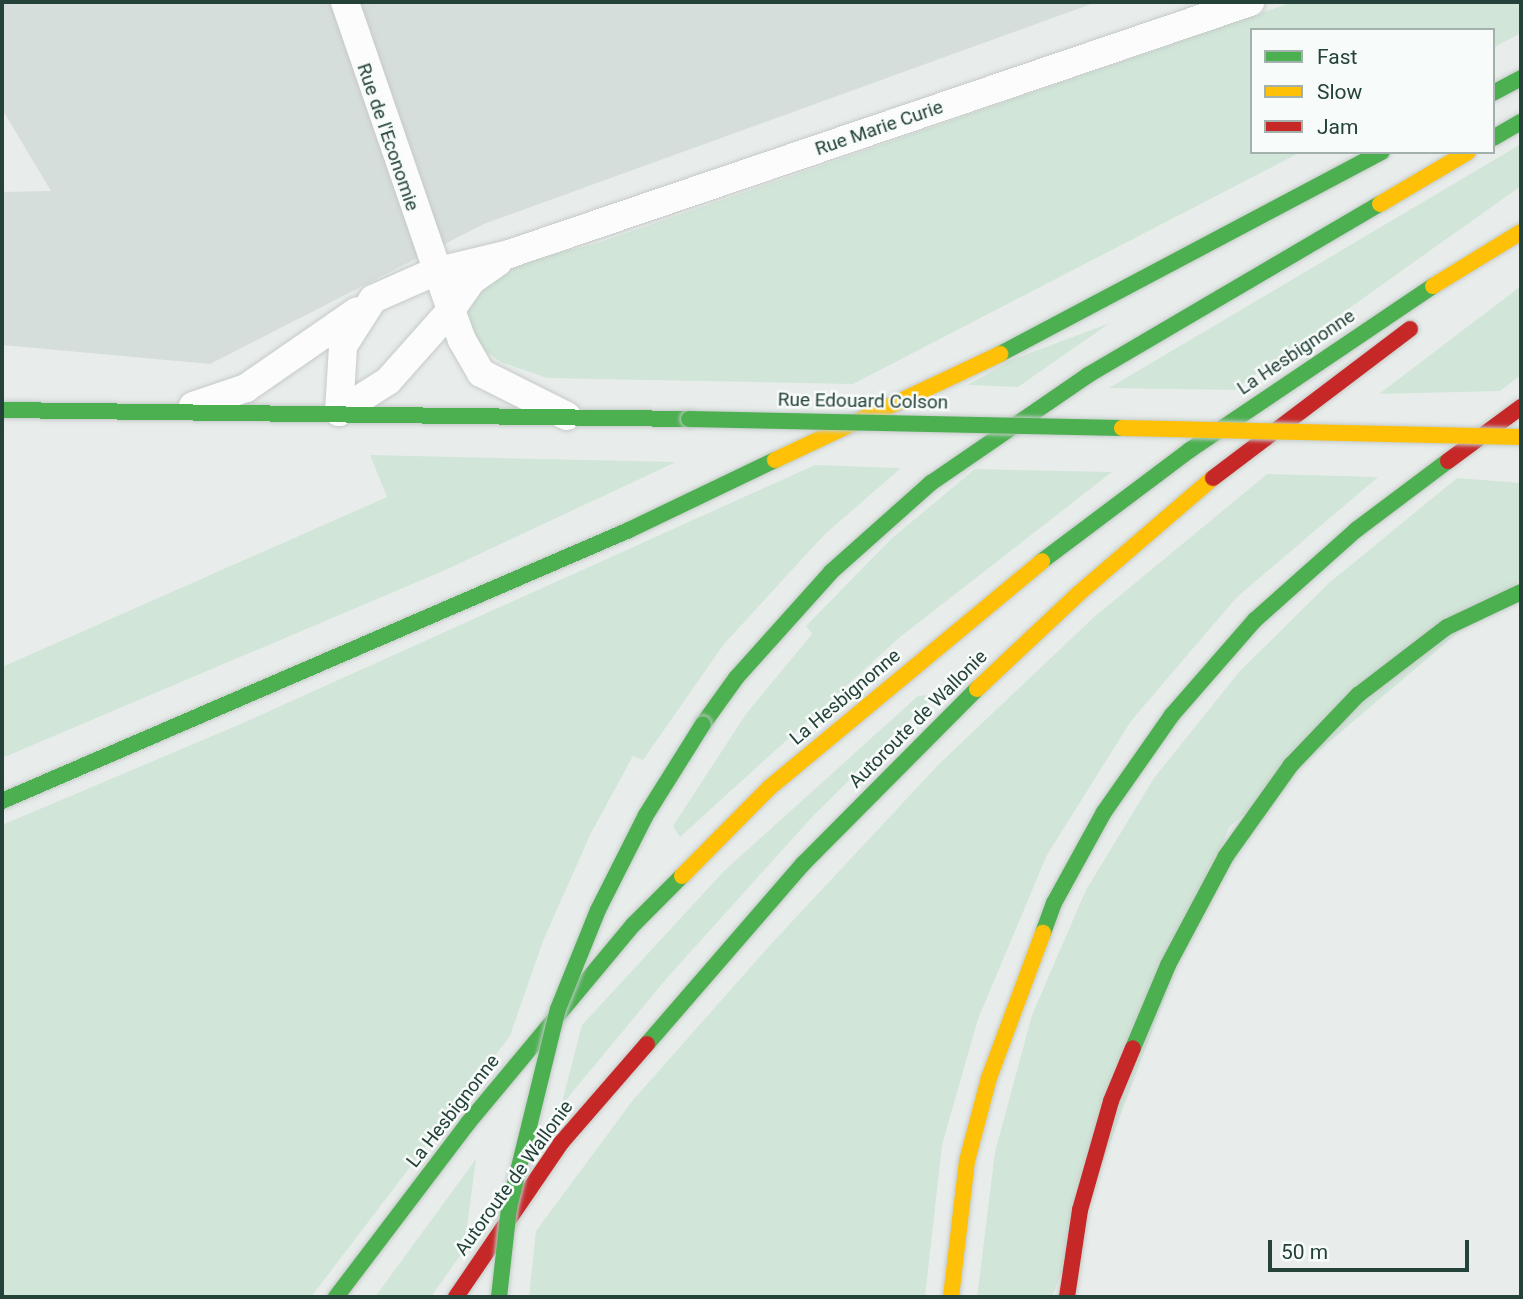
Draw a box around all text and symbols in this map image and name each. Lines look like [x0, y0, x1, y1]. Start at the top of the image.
legend [1250, 28, 1495, 154]
text: Fast [1317, 45, 1357, 69]
street label: Rue de l'Economie [352, 60, 424, 214]
text: Slow [1317, 80, 1362, 104]
street label: Rue Marie Curie [812, 95, 946, 161]
text: Jam [1317, 115, 1358, 139]
street label: La Hesbignonne [1233, 304, 1359, 400]
street label: Rue Edouard Colson [778, 388, 948, 414]
street label: La Hesbignonne [785, 644, 905, 750]
street label: Autoroute de Wallonie [844, 645, 992, 793]
street label: La Hesbignonne [402, 1050, 504, 1172]
street label: Autoroute de Wallonie [450, 1096, 578, 1260]
scale bar [1271, 1226, 1472, 1270]
text: 50 m [1281, 1240, 1328, 1264]

